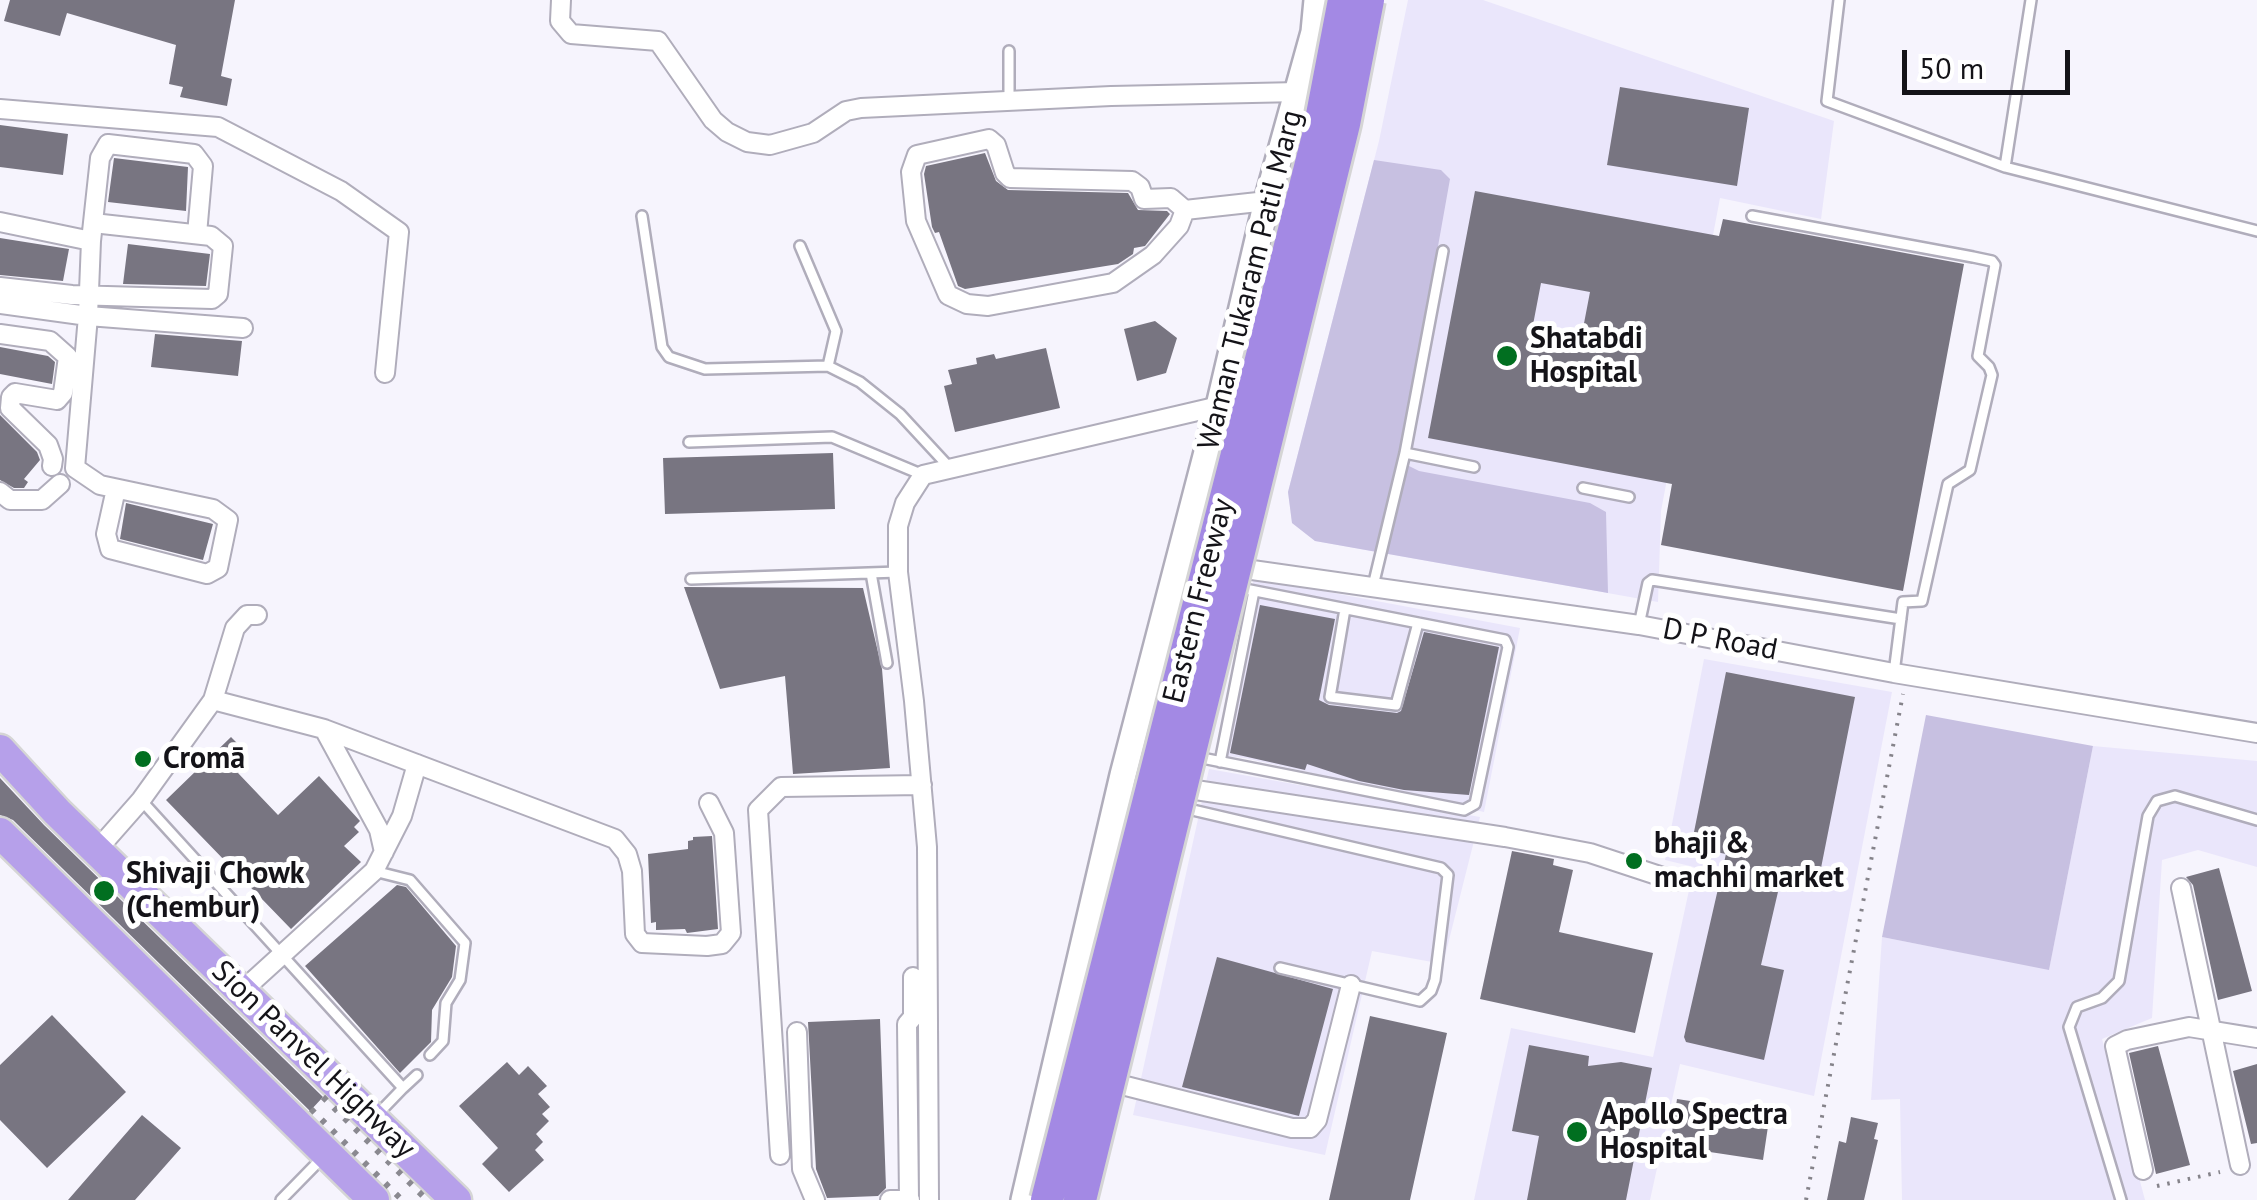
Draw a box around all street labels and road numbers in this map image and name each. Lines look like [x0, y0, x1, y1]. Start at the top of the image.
street label: Waman Tukaram Patil Marg [1191, 106, 1311, 454]
street label: Eastern Freeway [1156, 495, 1242, 707]
street label: D P Road [1660, 611, 1780, 669]
street label: Sion Panvel Highway [204, 954, 422, 1166]

